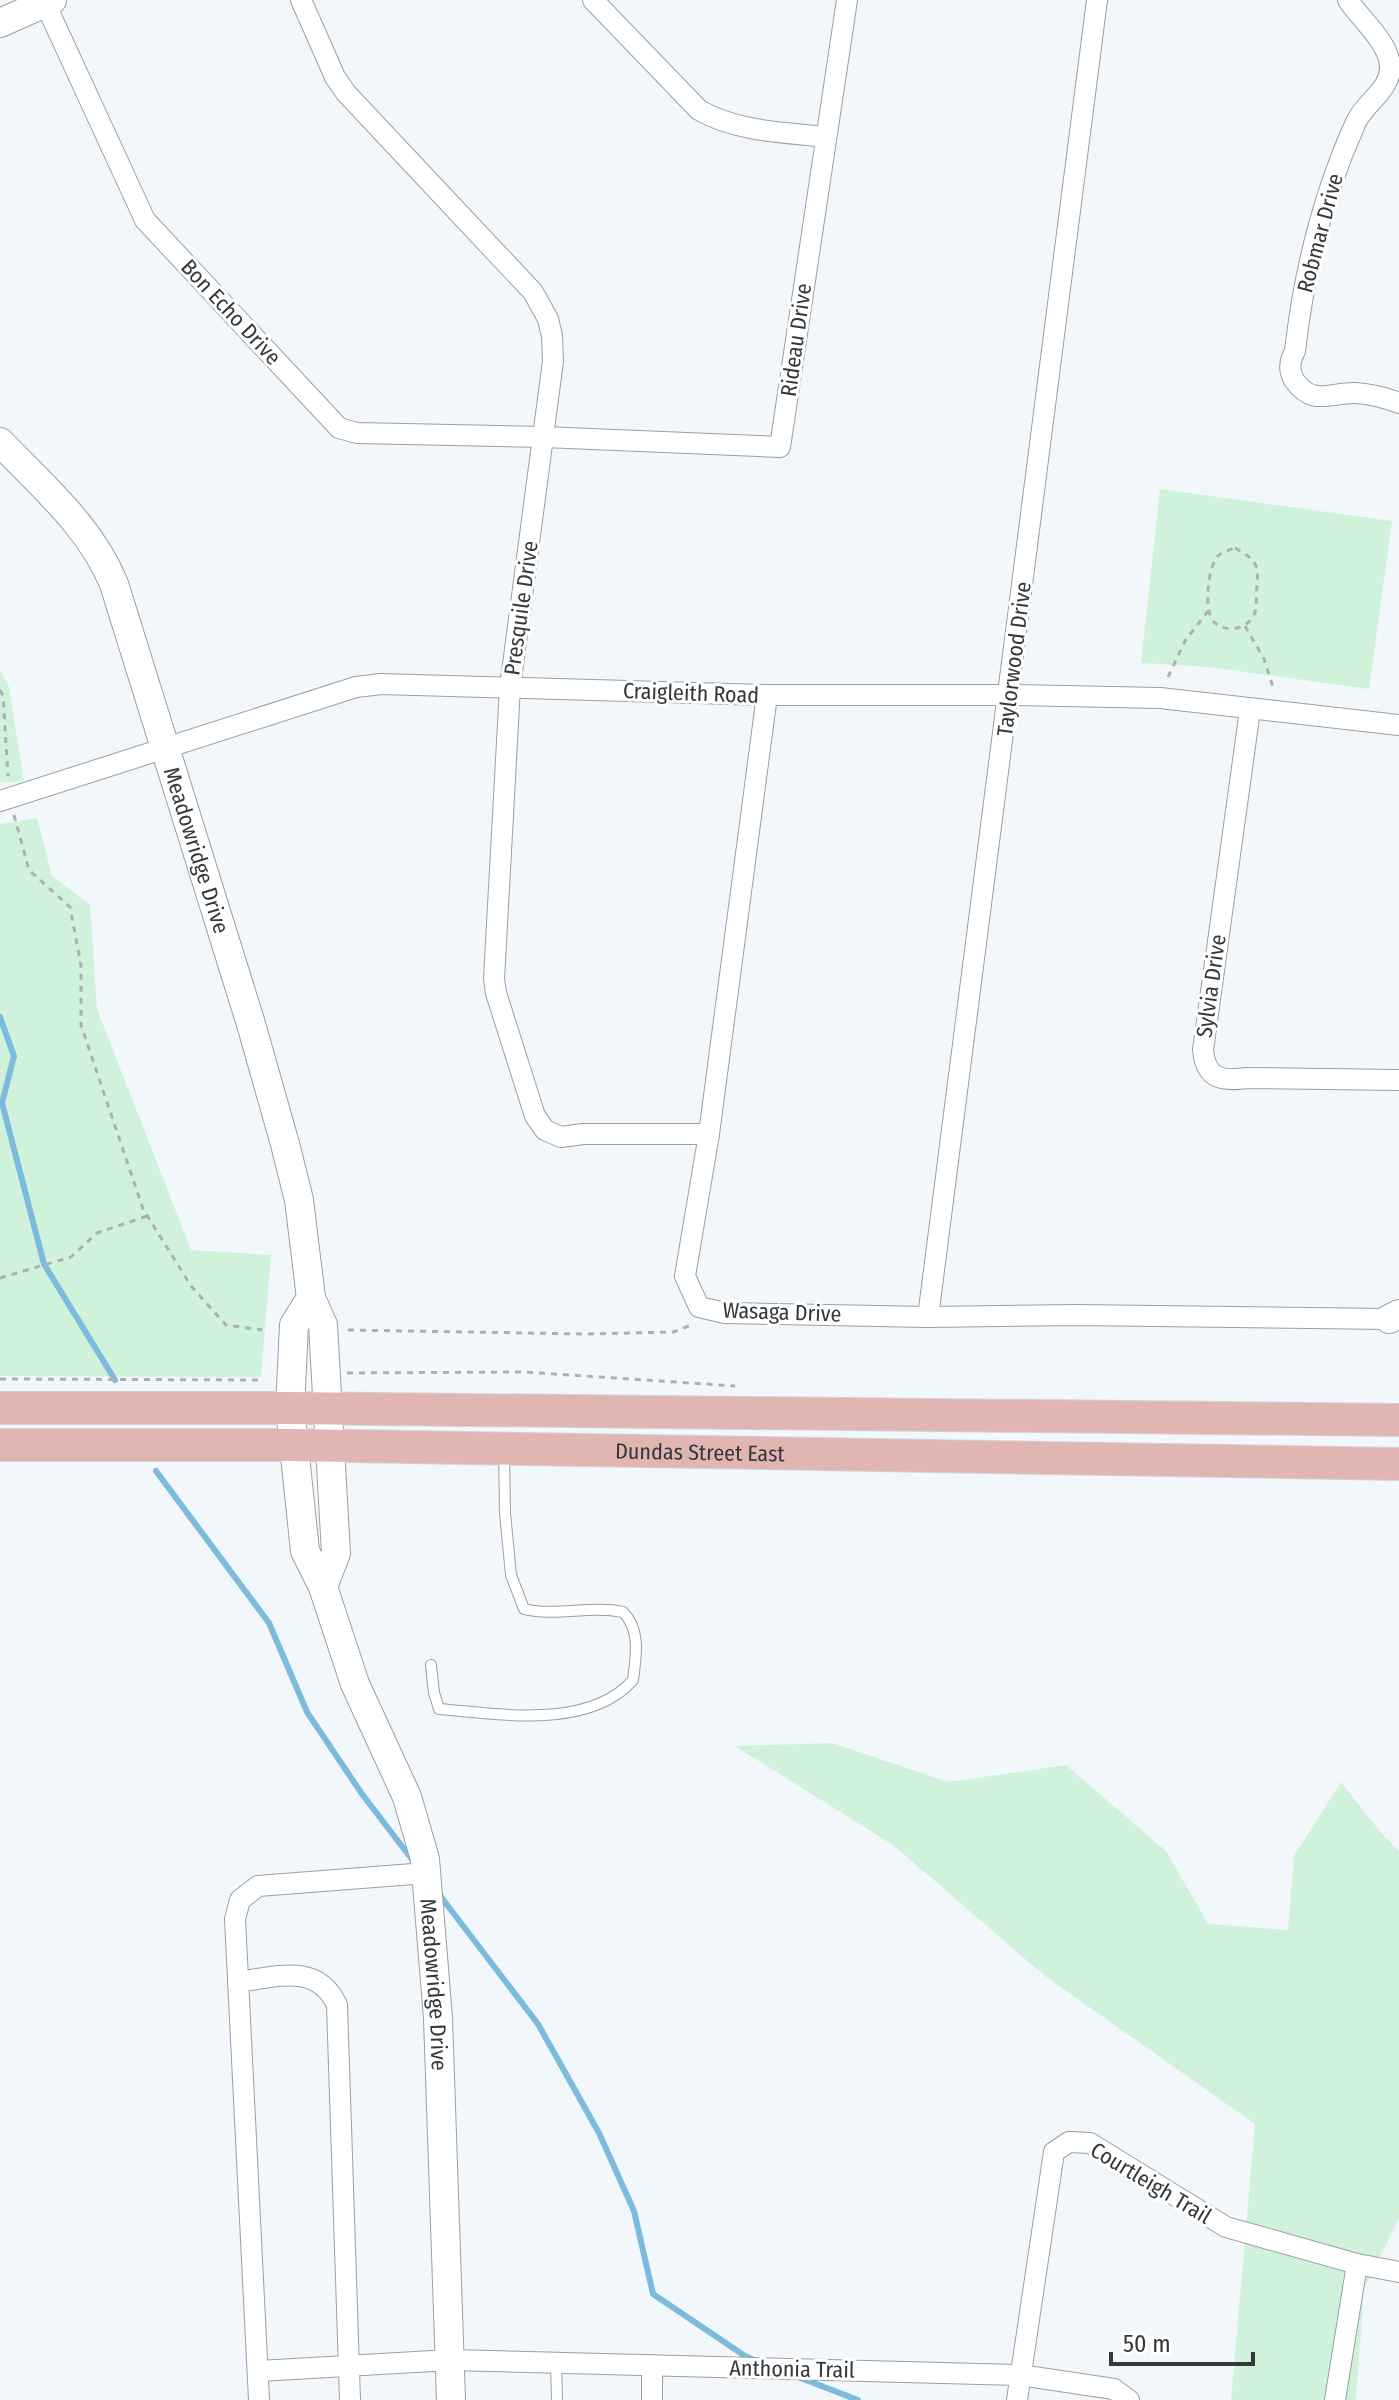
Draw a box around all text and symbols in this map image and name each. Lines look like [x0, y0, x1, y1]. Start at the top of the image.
street label: Robmar Drive [1291, 171, 1349, 295]
street label: Bon Echo Drive [175, 254, 287, 370]
street label: Rideau Drive [775, 282, 817, 398]
street label: Presquile Drive [498, 539, 544, 677]
street label: Taylorwood Drive [991, 580, 1037, 738]
street label: Craigleith Road [622, 677, 760, 709]
street label: Meadowridge Drive [158, 764, 235, 936]
street label: Sylvia Drive [1190, 933, 1232, 1039]
street label: Wasaga Drive [722, 1296, 842, 1328]
street label: Dundas Street East [615, 1437, 786, 1467]
street label: Meadowridge Drive [415, 1897, 453, 2071]
street label: Courtleigh Trail [1086, 2136, 1217, 2230]
scale bar [1111, 2316, 1253, 2366]
text: 50 m [1123, 2330, 1171, 2358]
street label: Anthonia Trail [729, 2354, 855, 2384]

